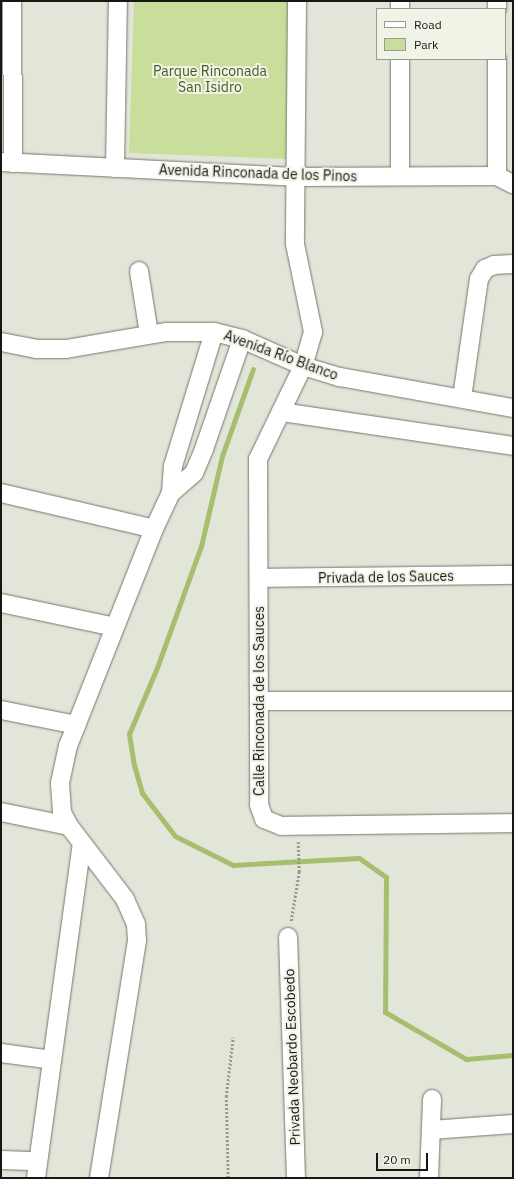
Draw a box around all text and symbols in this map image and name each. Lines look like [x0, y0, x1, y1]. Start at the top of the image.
legend [376, 8, 506, 60]
text: Road [414, 17, 442, 32]
text: Park [414, 37, 438, 52]
park label: Parque Rinconada San Isidro [153, 63, 267, 96]
street label: Avenida Rinconada de los Pinos [159, 161, 357, 185]
street label: Avenida Río Blanco [222, 327, 340, 383]
street label: Privada de los Sauces [318, 567, 454, 587]
street label: Calle Rinconada de los Sauces [251, 606, 267, 796]
street label: Privada Neobardo Escobedo [281, 968, 303, 1146]
scale bar [378, 1145, 430, 1171]
text: 20 m [383, 1152, 411, 1167]

